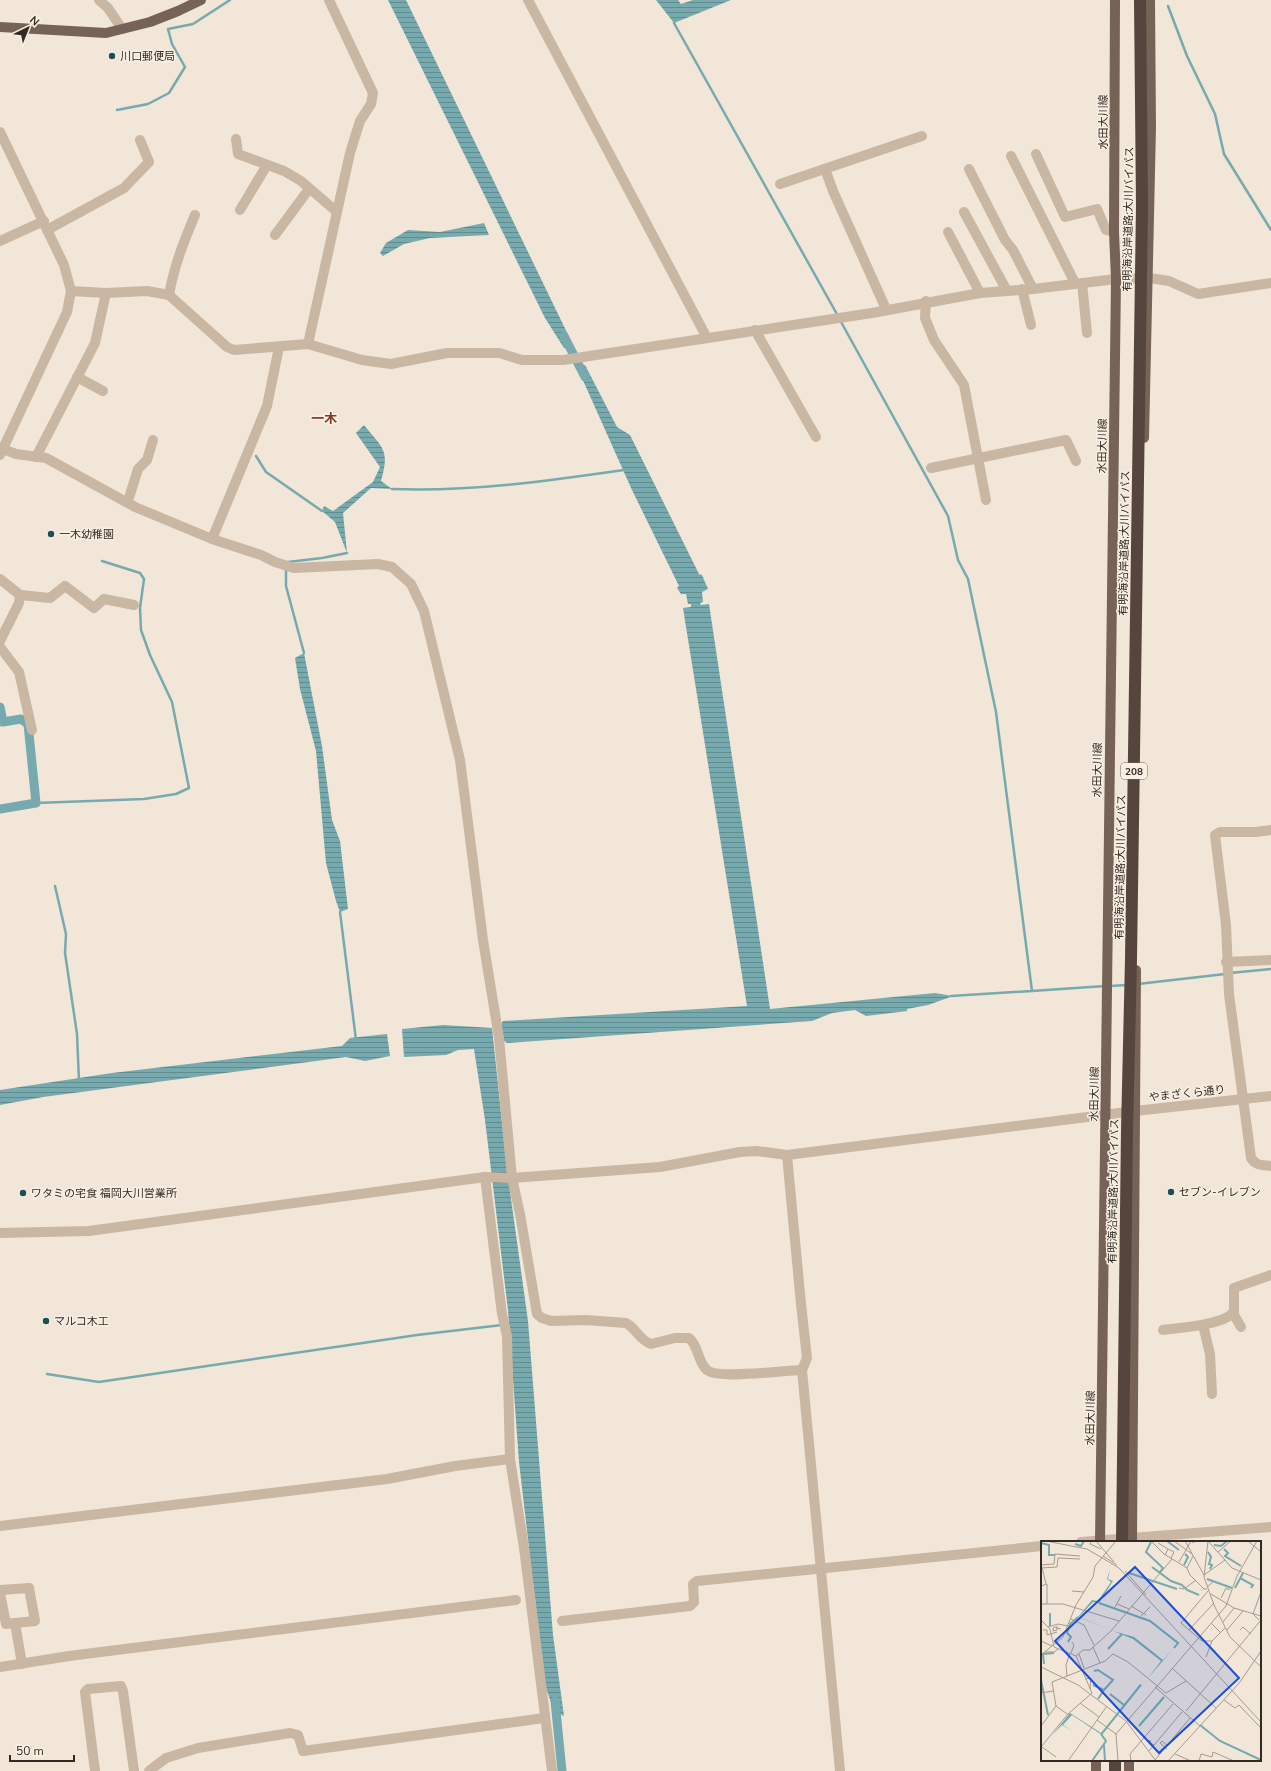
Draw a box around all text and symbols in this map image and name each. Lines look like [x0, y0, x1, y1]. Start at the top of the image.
north arrow [8, 8, 48, 48]
text: N [26, 13, 43, 29]
place label: 川口郵便局 [120, 49, 175, 64]
marker: 川口郵便局 [107, 51, 117, 61]
street label: 水田大川線 [1096, 95, 1111, 150]
street label: 有明海沿岸道路;大川バイパス [1120, 146, 1137, 292]
district label: 一木 [311, 410, 338, 428]
street label: 水田大川線 [1095, 418, 1110, 474]
street label: 有明海沿岸道路;大川バイパス [1116, 470, 1133, 616]
place label: 一木幼稚園 [59, 527, 114, 542]
marker: 一木幼稚園 [46, 529, 56, 539]
street label: 水田大川線 [1090, 742, 1105, 798]
road number: 208 [1121, 763, 1147, 779]
street label: 有明海沿岸道路;大川バイパス [1112, 794, 1129, 940]
street label: 水田大川線 [1087, 1066, 1102, 1122]
street label: やまざくら通り [1148, 1082, 1226, 1105]
street label: 有明海沿岸道路;大川バイパス [1105, 1118, 1122, 1264]
place label: セブン-イレブン [1179, 1185, 1261, 1200]
place label: ワタミの宅食 福岡大川営業所 [31, 1186, 178, 1201]
marker: セブン-イレブン [1166, 1187, 1176, 1197]
marker: ワタミの宅食 福岡大川営業所 [18, 1188, 28, 1198]
place label: マルコ木工 [54, 1314, 109, 1329]
marker: マルコ木工 [41, 1316, 51, 1326]
street label: 水田大川線 [1083, 1390, 1098, 1446]
inset map [1041, 1541, 1261, 1761]
scale bar [10, 1737, 74, 1763]
text: 50 m [16, 1743, 44, 1759]

